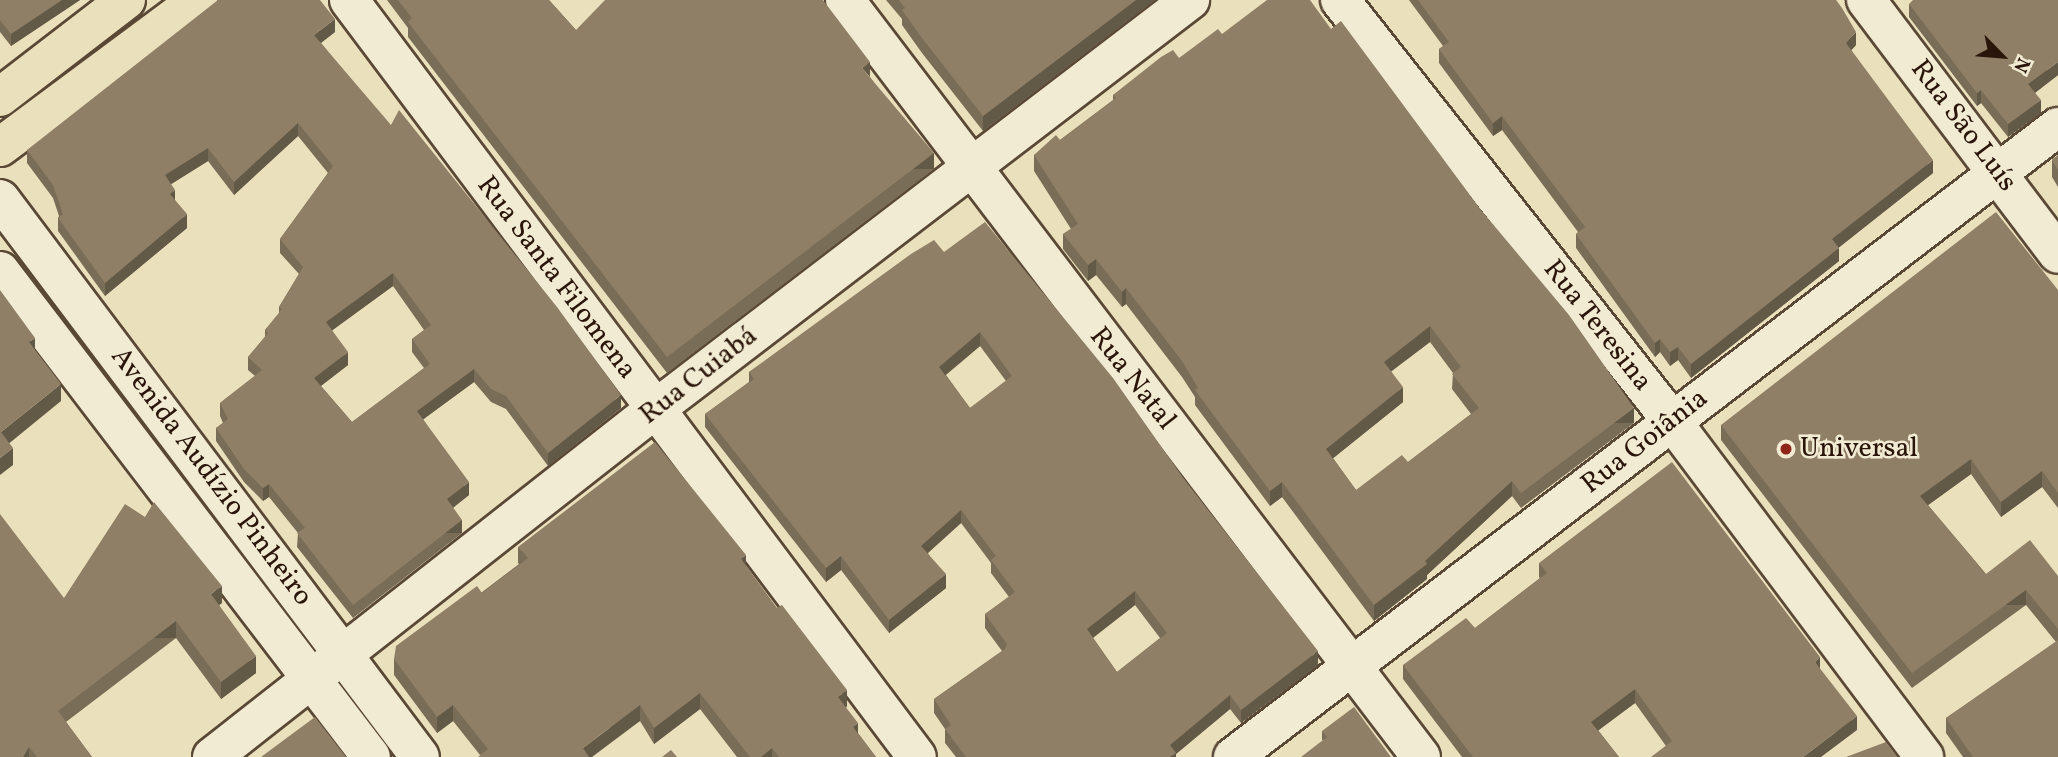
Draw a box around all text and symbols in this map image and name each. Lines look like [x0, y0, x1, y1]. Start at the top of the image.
north arrow [1967, 21, 2037, 91]
street label: Rua São Luís [1903, 53, 2023, 199]
text: N [2006, 53, 2036, 77]
street label: Rua Santa Filomena [469, 170, 643, 386]
street label: Rua Teresina [1535, 253, 1659, 399]
street label: Rua Cuiabá [633, 320, 765, 432]
street label: Rua Natal [1082, 321, 1182, 437]
street label: Avenida Audízio Pinheiro [103, 341, 319, 613]
street label: Rua Goiânia [1575, 382, 1715, 502]
place label: Universal [1800, 432, 1918, 466]
marker: Universal [1778, 441, 1794, 457]

